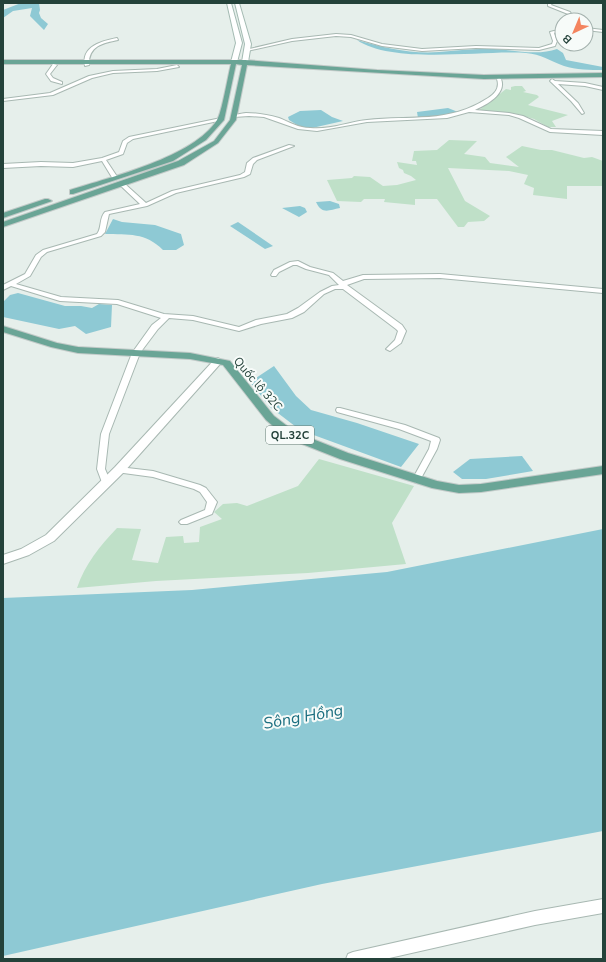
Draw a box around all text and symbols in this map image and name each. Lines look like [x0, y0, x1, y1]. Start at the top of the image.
north arrow [554, 12, 594, 52]
text: B [559, 31, 575, 47]
street label: Quốc lộ 32C [230, 353, 286, 415]
road number: QL.32C [266, 426, 314, 444]
water label: Sông Hồng [261, 699, 345, 735]

